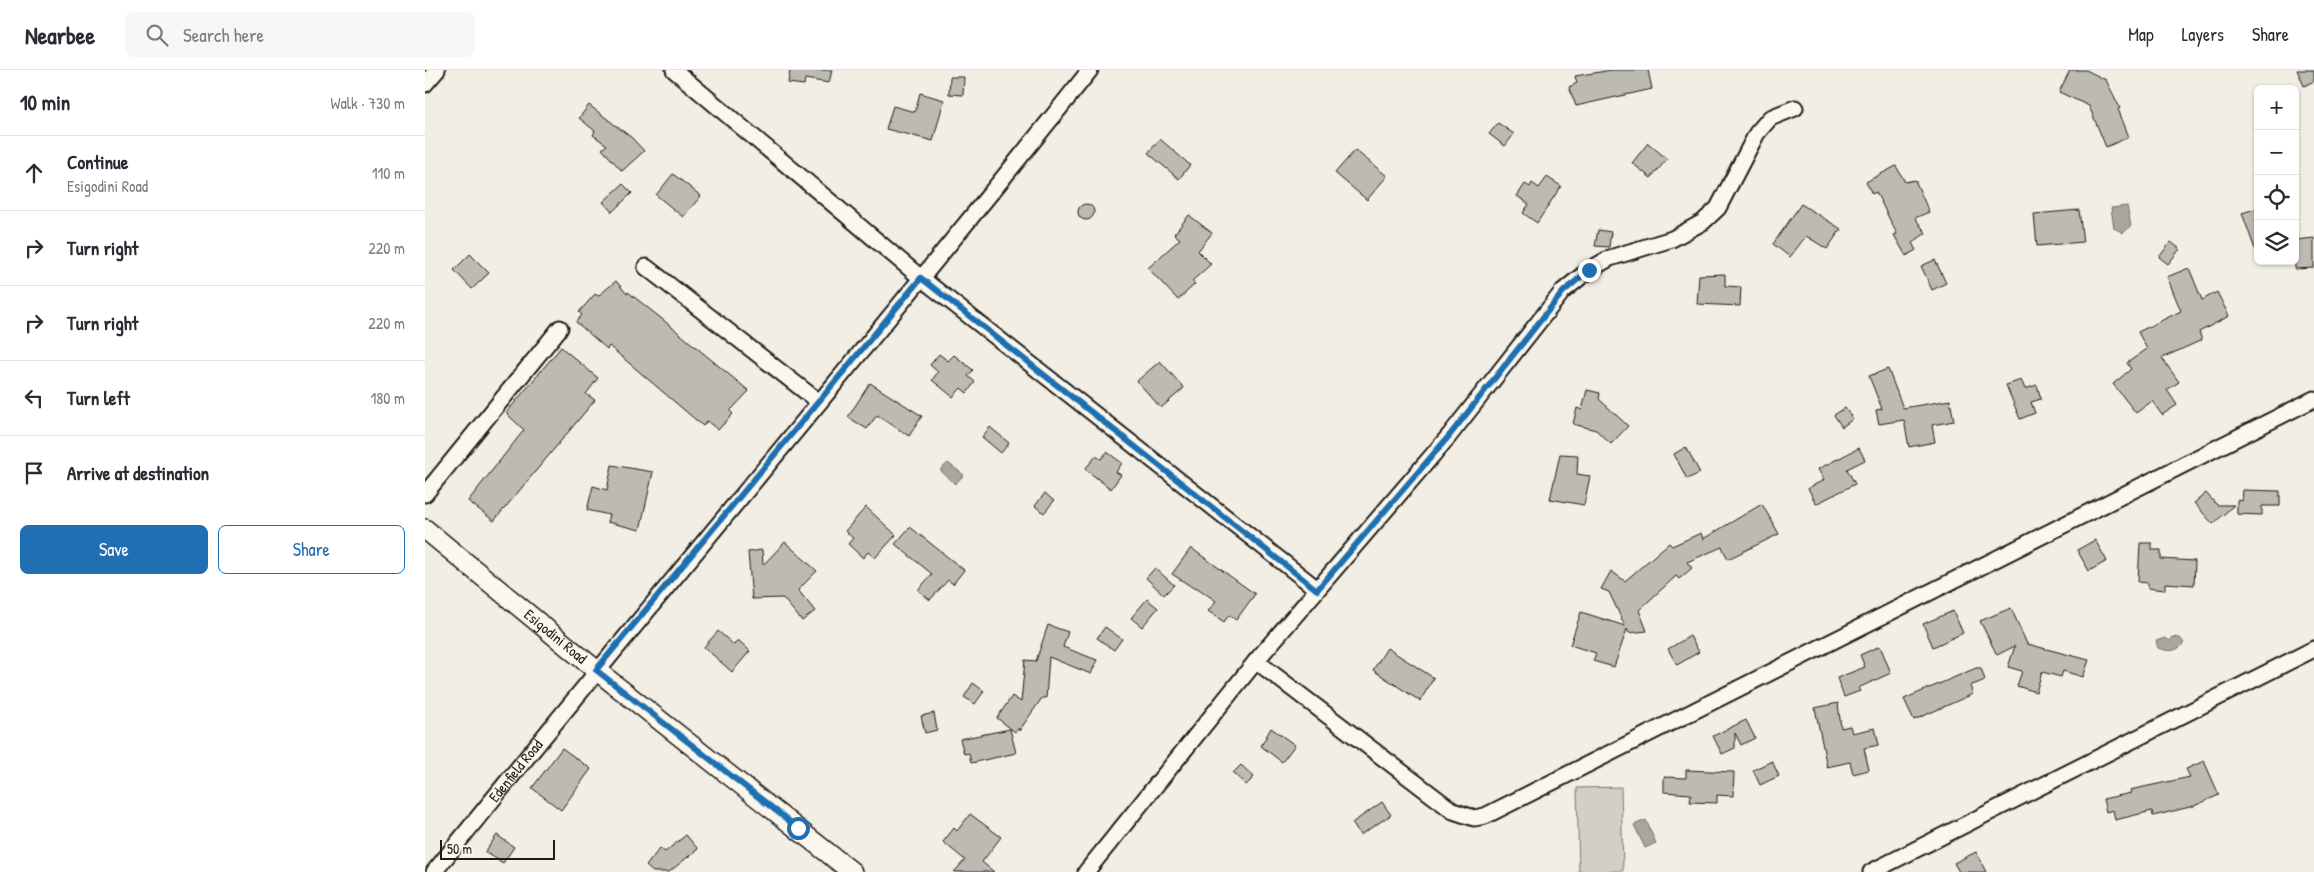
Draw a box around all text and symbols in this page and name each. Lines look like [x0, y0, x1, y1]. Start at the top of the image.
search box [125, 12, 475, 57]
text: Nearbee [25, 19, 95, 51]
icon: search [143, 21, 171, 49]
text: Search here [183, 22, 264, 48]
text: Map [2128, 22, 2154, 47]
text: Layers [2182, 22, 2224, 47]
text: Share [2252, 22, 2289, 47]
map controls [2254, 85, 2299, 265]
button: + [2254, 85, 2299, 130]
text: 10 min [20, 88, 70, 117]
text: Walk · 730 m [331, 92, 405, 114]
button: − [2254, 130, 2299, 175]
text: Continue [67, 149, 128, 175]
icon: ahead [20, 159, 48, 187]
text: 110 m [372, 162, 405, 184]
text: Esigodini Road [67, 175, 148, 197]
button: locate [2254, 175, 2299, 220]
button: layers [2254, 220, 2299, 265]
icon: right [20, 234, 48, 262]
text: Turn right [67, 235, 138, 261]
text: 220 m [368, 237, 405, 259]
route end [1578, 259, 1601, 282]
icon: right [20, 309, 48, 337]
text: Turn right [67, 310, 138, 336]
text: 220 m [368, 312, 405, 334]
icon: left [20, 384, 48, 412]
text: Turn left [67, 385, 130, 411]
text: 180 m [371, 387, 405, 409]
icon: arrive [20, 459, 48, 487]
text: Arrive at destination [67, 460, 209, 486]
button: Save [20, 525, 208, 574]
button: Share [218, 525, 405, 574]
street label: Esigodini Road [520, 604, 592, 668]
street label: Edenfield Road [483, 735, 547, 806]
route start [787, 817, 810, 840]
scale bar [440, 837, 555, 860]
text: 50 m [447, 839, 472, 858]

